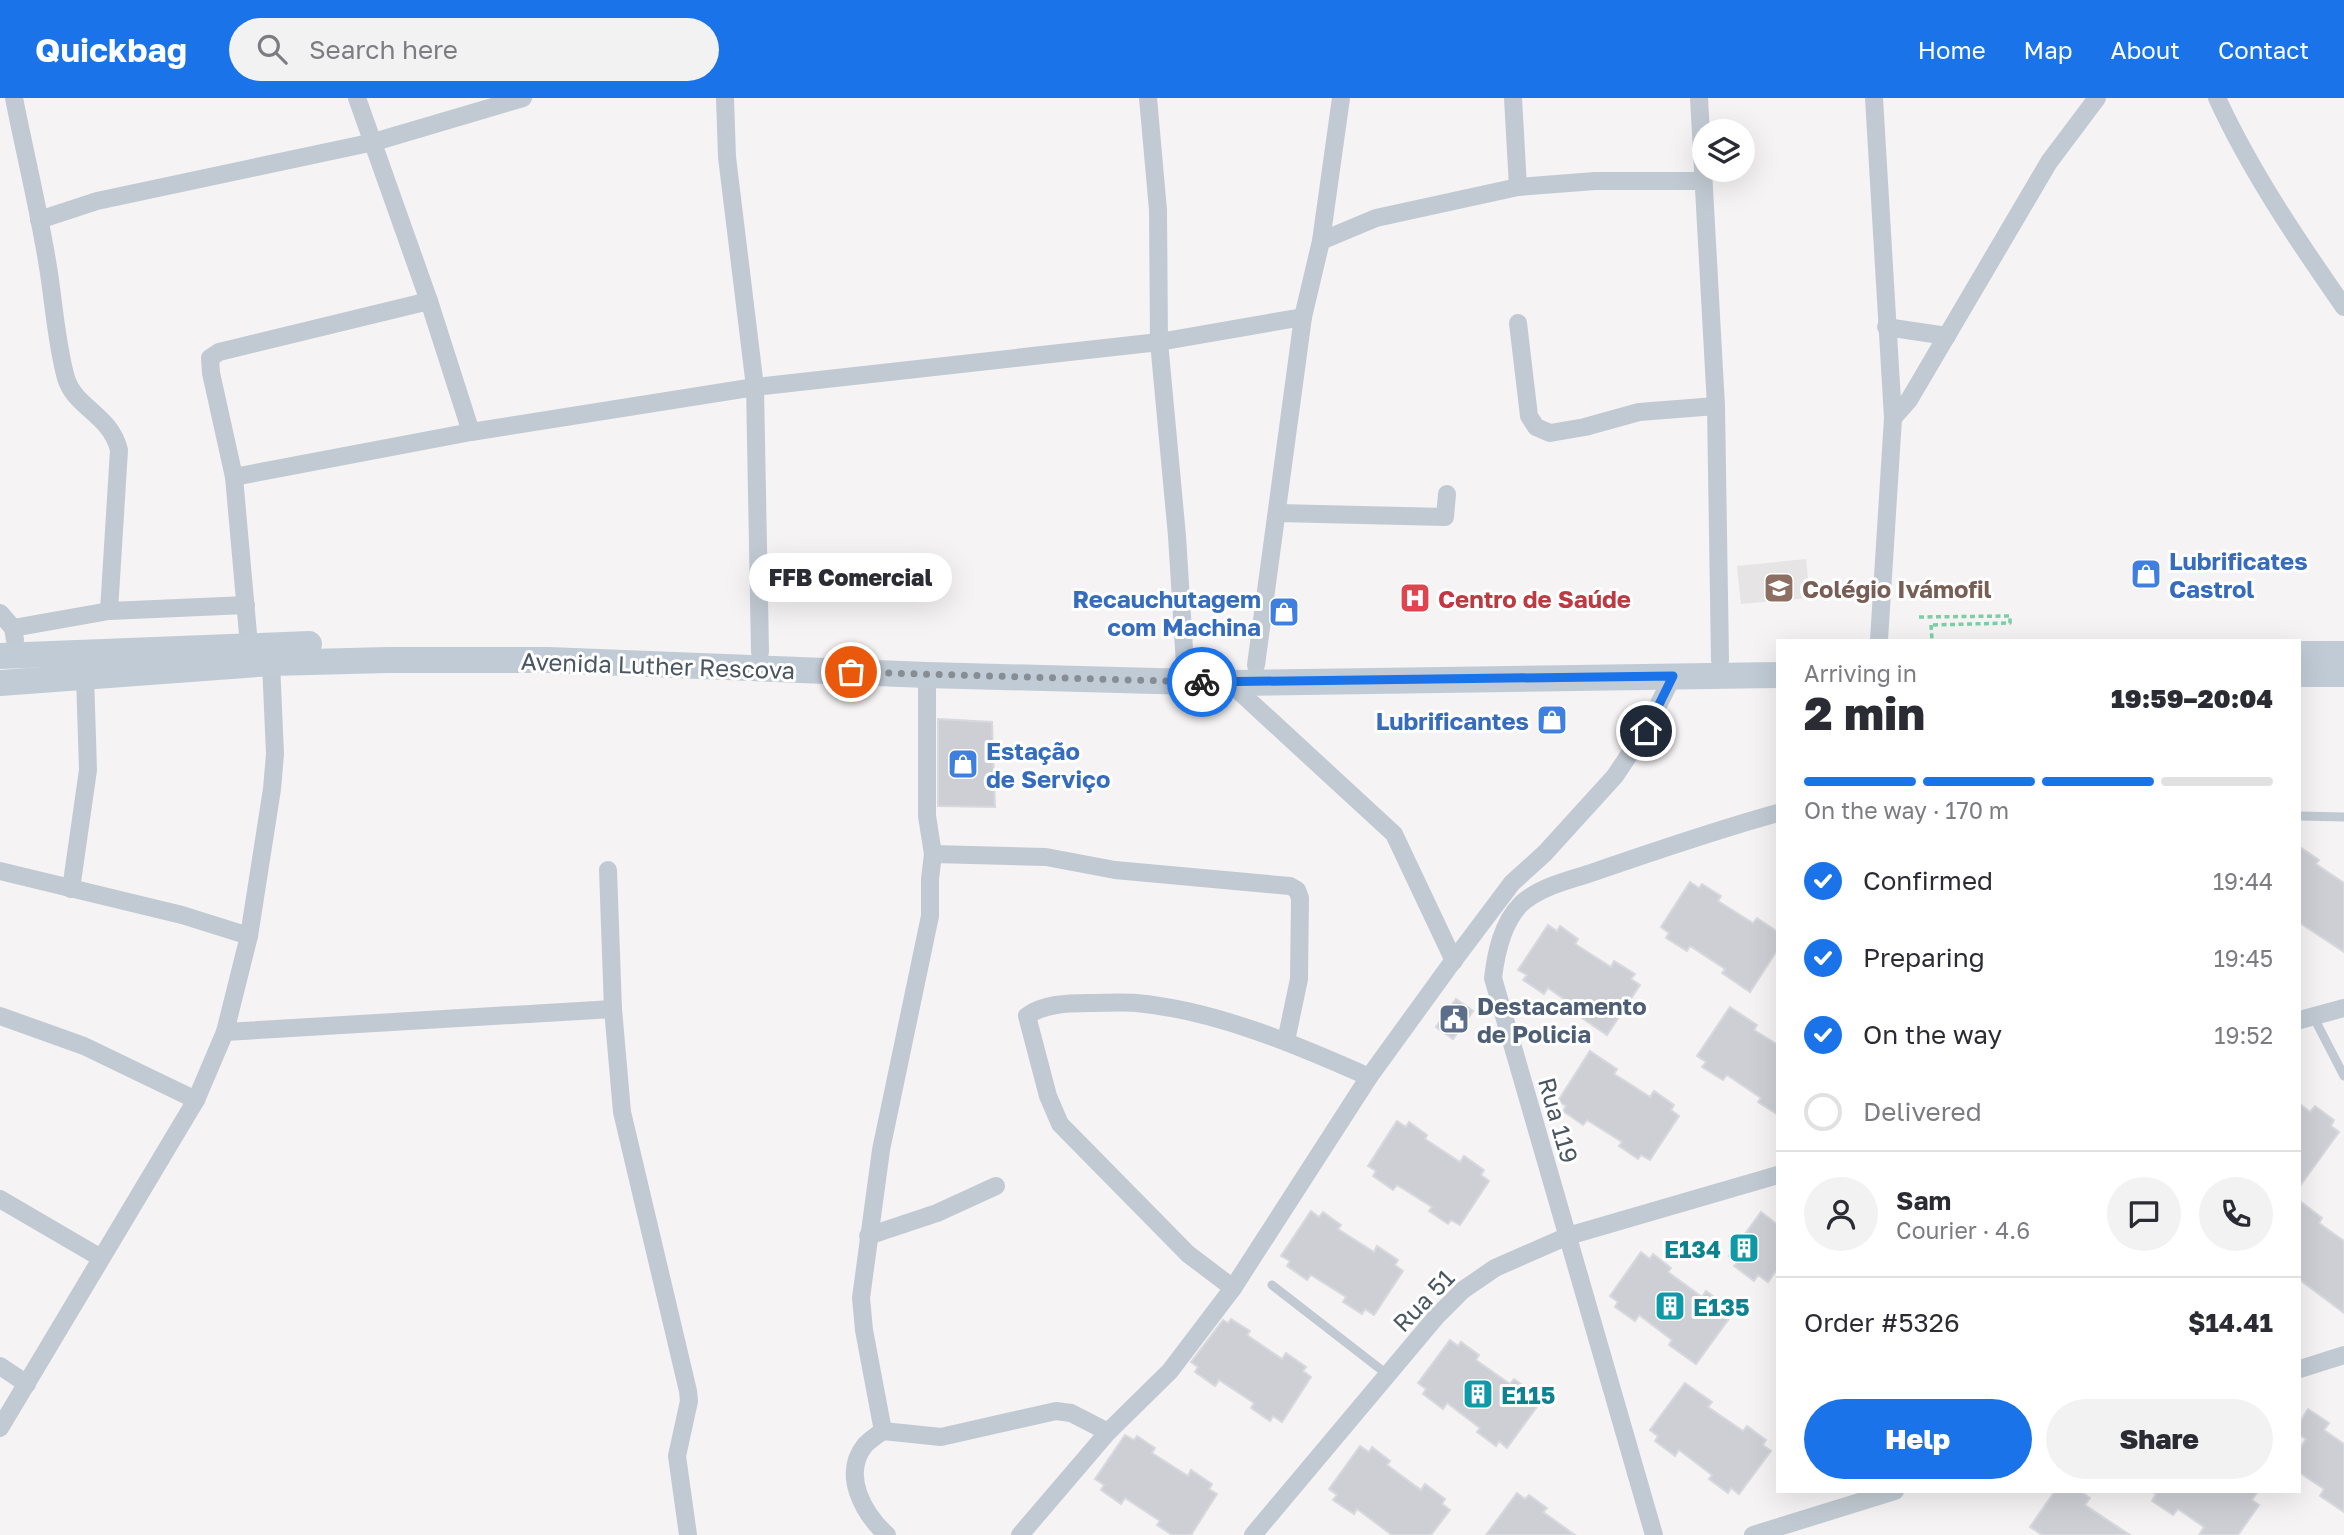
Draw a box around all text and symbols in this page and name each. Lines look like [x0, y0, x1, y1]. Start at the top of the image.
search box [229, 18, 719, 81]
text: Quickbag [35, 30, 187, 69]
icon: search [253, 30, 291, 68]
text: Search here [309, 34, 458, 65]
text: Home [1918, 35, 1986, 64]
text: Map [2024, 35, 2073, 64]
text: About [2111, 35, 2180, 64]
text: Contact [2218, 35, 2309, 64]
map controls [1692, 119, 1755, 182]
button: layers [1692, 119, 1755, 182]
place label: Lubrificates Castrol [2169, 546, 2308, 603]
callout: FFB Comercial [750, 553, 952, 602]
shop icon: Lubrificates Castrol [2129, 557, 2163, 591]
text: FFB Comercial [769, 563, 932, 591]
school or university icon: Colégio Ivámofil [1762, 571, 1796, 605]
place label: Colégio Ivámofil [1802, 574, 1992, 603]
hospital icon: Centro de Saúde [1398, 581, 1432, 615]
place label: Recauchutagem com Machina [1072, 584, 1261, 641]
place label: Centro de Saúde [1438, 584, 1631, 613]
shop icon: Recauchutagem com Machina [1267, 595, 1301, 629]
pin [821, 642, 881, 702]
street label: Avenida Luther Rescova [520, 646, 796, 684]
courier [1167, 647, 1237, 717]
icon: bag [832, 653, 870, 691]
text: Arriving in [1804, 659, 1917, 687]
icon: bike [1183, 663, 1221, 701]
text: 19:59–20:04 [2111, 683, 2273, 714]
text: 2 min [1804, 685, 1925, 740]
pin [1616, 701, 1676, 761]
shop icon: Lubrificantes [1535, 703, 1569, 737]
place label: Lubrificantes [1376, 706, 1529, 735]
icon: home [1627, 712, 1665, 750]
place label: Estação de Serviço [986, 736, 1110, 793]
shop icon: Estação de Serviço [946, 747, 980, 781]
text: On the way · 170 m [1804, 796, 2009, 824]
icon: check [1804, 862, 1842, 900]
text: Confirmed [1863, 865, 1993, 896]
text: 19:44 [2213, 867, 2273, 895]
icon: check [1804, 939, 1842, 977]
text: Preparing [1863, 942, 1985, 973]
text: 19:45 [2214, 944, 2273, 972]
place label: Destacamento de Policia [1477, 991, 1647, 1048]
public building icon: Destacamento de Policia [1437, 1002, 1471, 1036]
icon: check [1804, 1016, 1842, 1054]
text: On the way [1863, 1019, 2002, 1050]
text: 19:52 [2214, 1021, 2273, 1049]
street label: Rua 119 [1533, 1074, 1585, 1166]
text: Delivered [1863, 1096, 1982, 1127]
button: person [1804, 1177, 1878, 1251]
button: chat [2107, 1177, 2181, 1251]
button: phone [2199, 1177, 2273, 1251]
text: Sam [1896, 1185, 1951, 1216]
text: Courier · 4.6 [1896, 1216, 2030, 1244]
building icon: E134 [1727, 1231, 1761, 1265]
place label: E134 [1664, 1234, 1721, 1263]
street label: Rua 51 [1386, 1263, 1460, 1337]
building icon: E135 [1653, 1289, 1687, 1323]
place label: E135 [1693, 1292, 1750, 1321]
text: Order #5326 [1804, 1307, 1960, 1338]
text: $14.41 [2188, 1307, 2273, 1338]
building icon: E115 [1461, 1377, 1495, 1411]
place label: E115 [1501, 1380, 1555, 1409]
button: Help [1804, 1399, 2032, 1479]
button: Share [2046, 1399, 2273, 1479]

